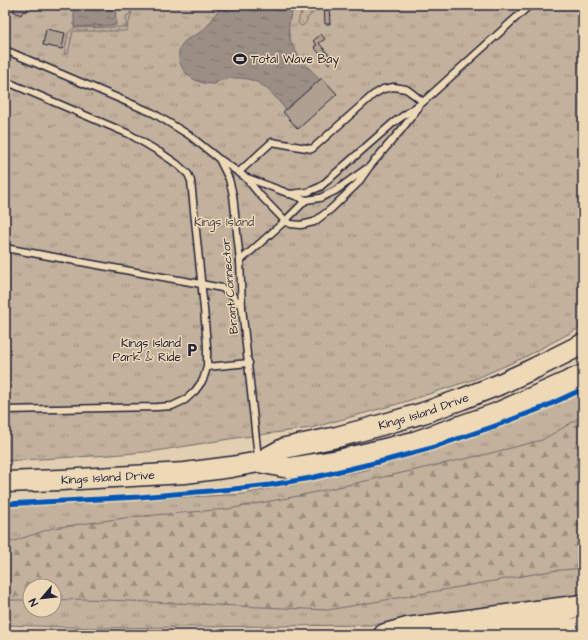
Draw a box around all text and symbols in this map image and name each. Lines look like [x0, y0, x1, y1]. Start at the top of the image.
sports icon: Total Wave Bay [232, 51, 248, 67]
place label: Total Wave Bay [251, 51, 339, 69]
park label: Kings Island [194, 214, 254, 232]
street label: Brant Connector [217, 237, 243, 335]
place label: Kings Island Park & Ride [113, 335, 182, 366]
parking icon: Kings Island Park & Ride [184, 342, 200, 358]
street label: Kings Island Drive [376, 389, 472, 434]
street label: Kings Island Drive [61, 466, 156, 489]
north arrow [22, 578, 62, 618]
text: N [25, 596, 42, 609]

